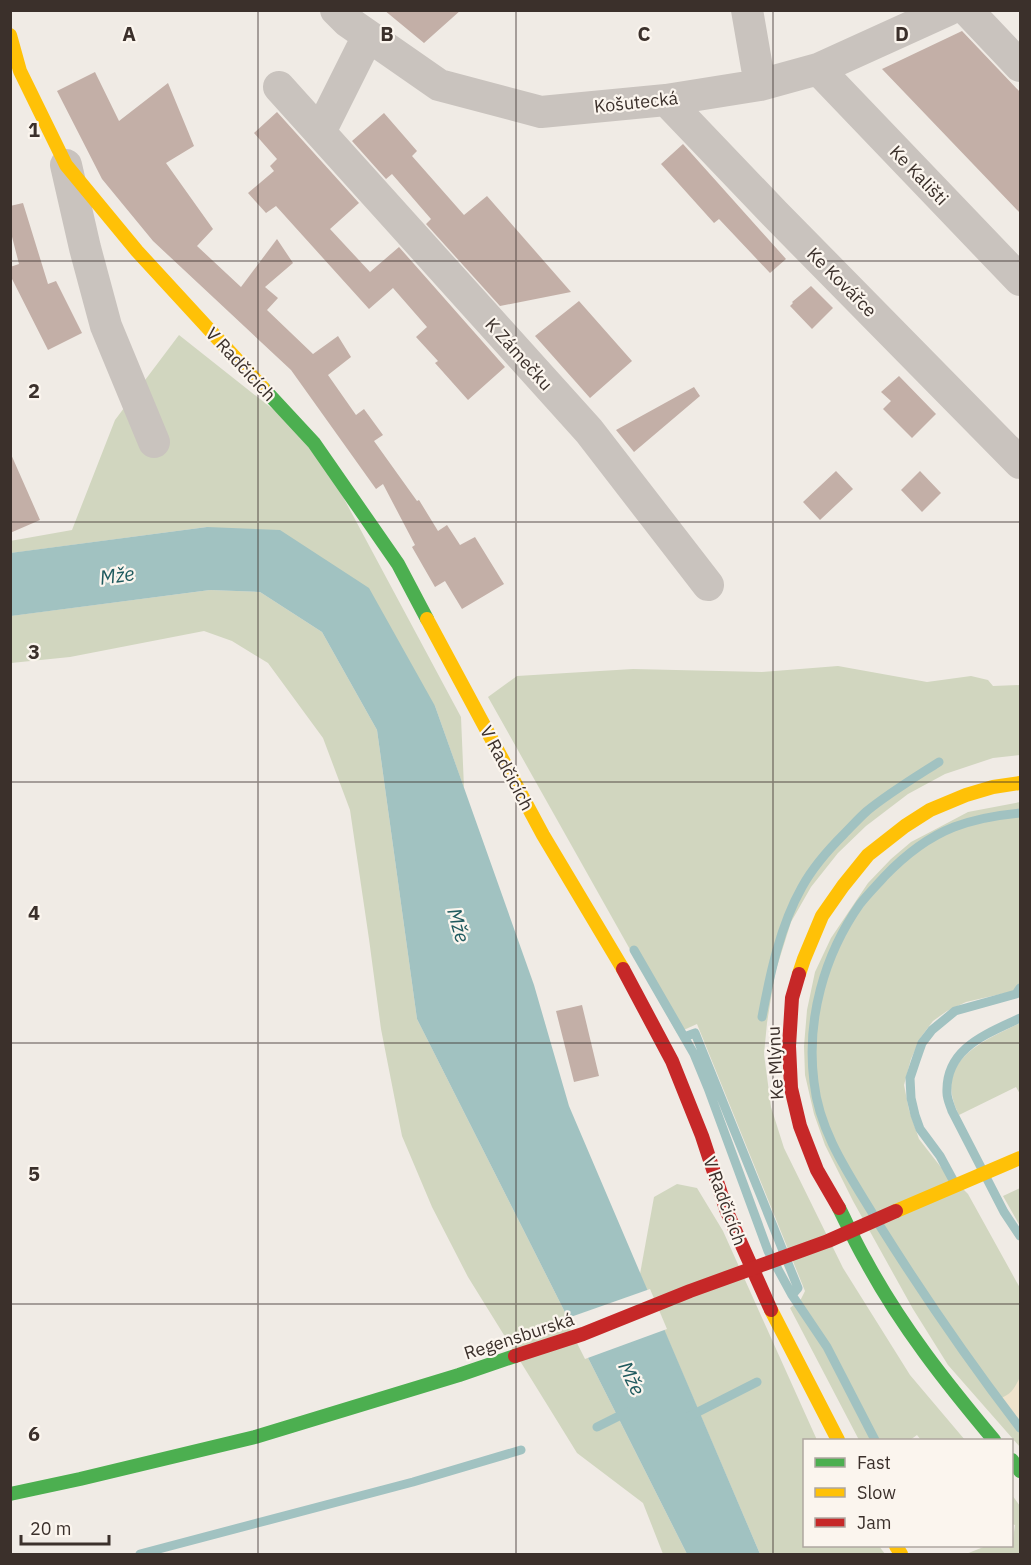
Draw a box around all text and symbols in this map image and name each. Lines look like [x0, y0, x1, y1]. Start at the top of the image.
text: A [122, 20, 136, 47]
text: B [380, 20, 394, 47]
text: C [637, 20, 651, 47]
text: D [895, 20, 909, 47]
street label: Košutecká [593, 86, 679, 118]
text: 1 [28, 116, 40, 143]
street label: Ke Kališti [885, 140, 953, 210]
street label: Ke Kovářce [802, 242, 882, 322]
street label: K Zámečku [480, 313, 558, 395]
street label: V Radčicích [201, 322, 281, 406]
text: 2 [28, 377, 40, 404]
water label: Mže [98, 559, 136, 591]
text: 3 [28, 638, 40, 665]
street label: V Radčicích [475, 722, 539, 814]
text: 4 [28, 899, 40, 926]
water label: Mže [441, 905, 477, 945]
street label: Ke Mlýnu [762, 1026, 788, 1100]
street label: V Radčicích [698, 1153, 752, 1249]
text: 5 [28, 1160, 40, 1187]
street label: Regensburská [461, 1307, 577, 1365]
water label: Mže [612, 1356, 652, 1400]
text: 6 [28, 1420, 40, 1447]
legend [803, 1439, 1013, 1547]
text: Fast [857, 1451, 891, 1474]
text: Slow [857, 1481, 896, 1504]
scale bar [21, 1508, 110, 1546]
text: Jam [857, 1511, 892, 1534]
text: 20 m [30, 1517, 72, 1540]

